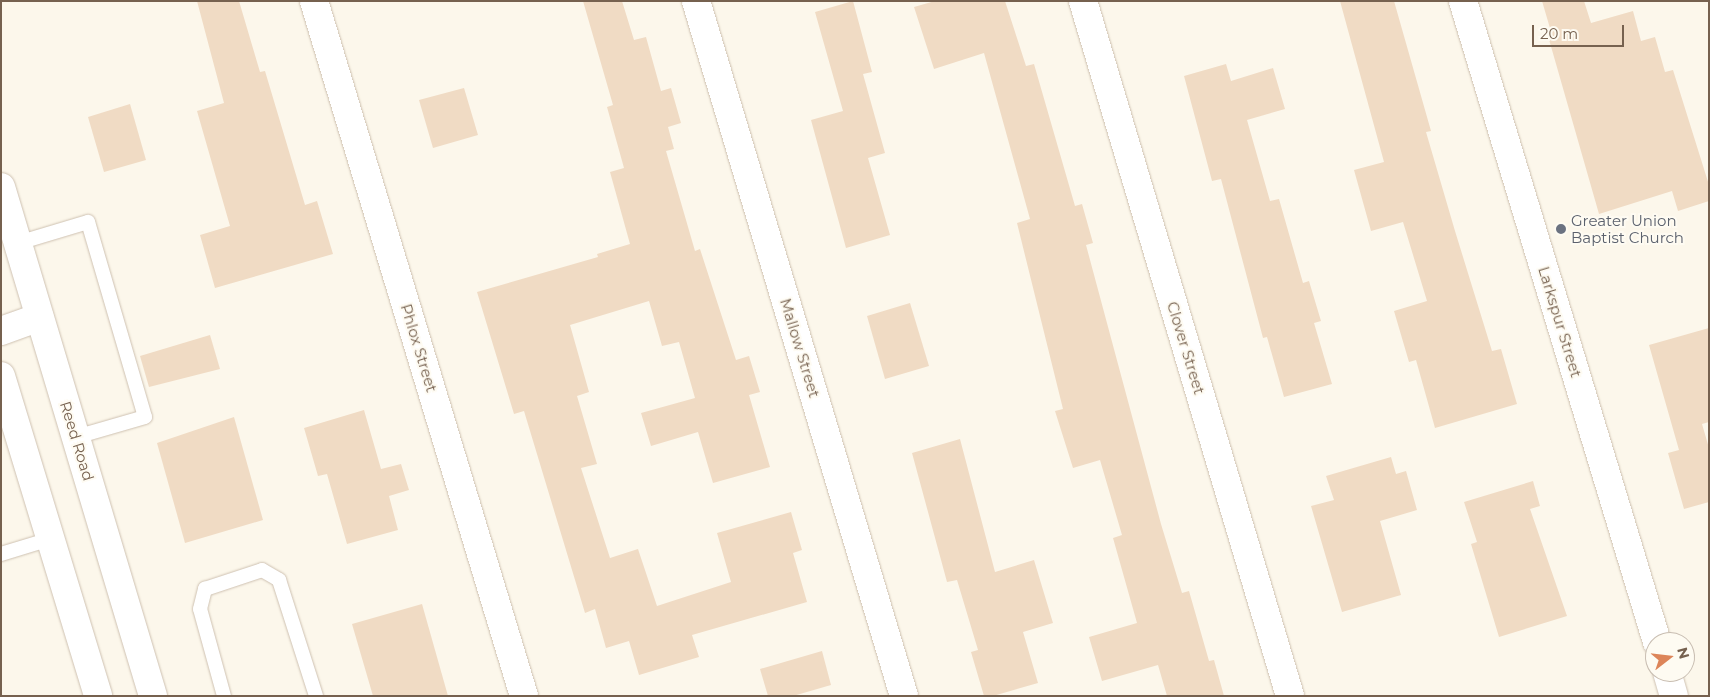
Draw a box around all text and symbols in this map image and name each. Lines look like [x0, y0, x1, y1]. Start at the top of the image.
scale bar [1535, 15, 1628, 47]
text: 20 m [1540, 24, 1578, 43]
place label: Greater Union Baptist Church [1571, 211, 1684, 246]
marker: Greater Union Baptist Church [1555, 223, 1567, 235]
street label: Larkspur Street [1535, 264, 1585, 380]
street label: Mallow Street [776, 296, 824, 400]
street label: Clover Street [1163, 299, 1209, 397]
street label: Phlox Street [397, 302, 441, 394]
street label: Reed Road [56, 399, 98, 483]
north arrow [1645, 632, 1695, 682]
text: N [1673, 645, 1694, 661]

